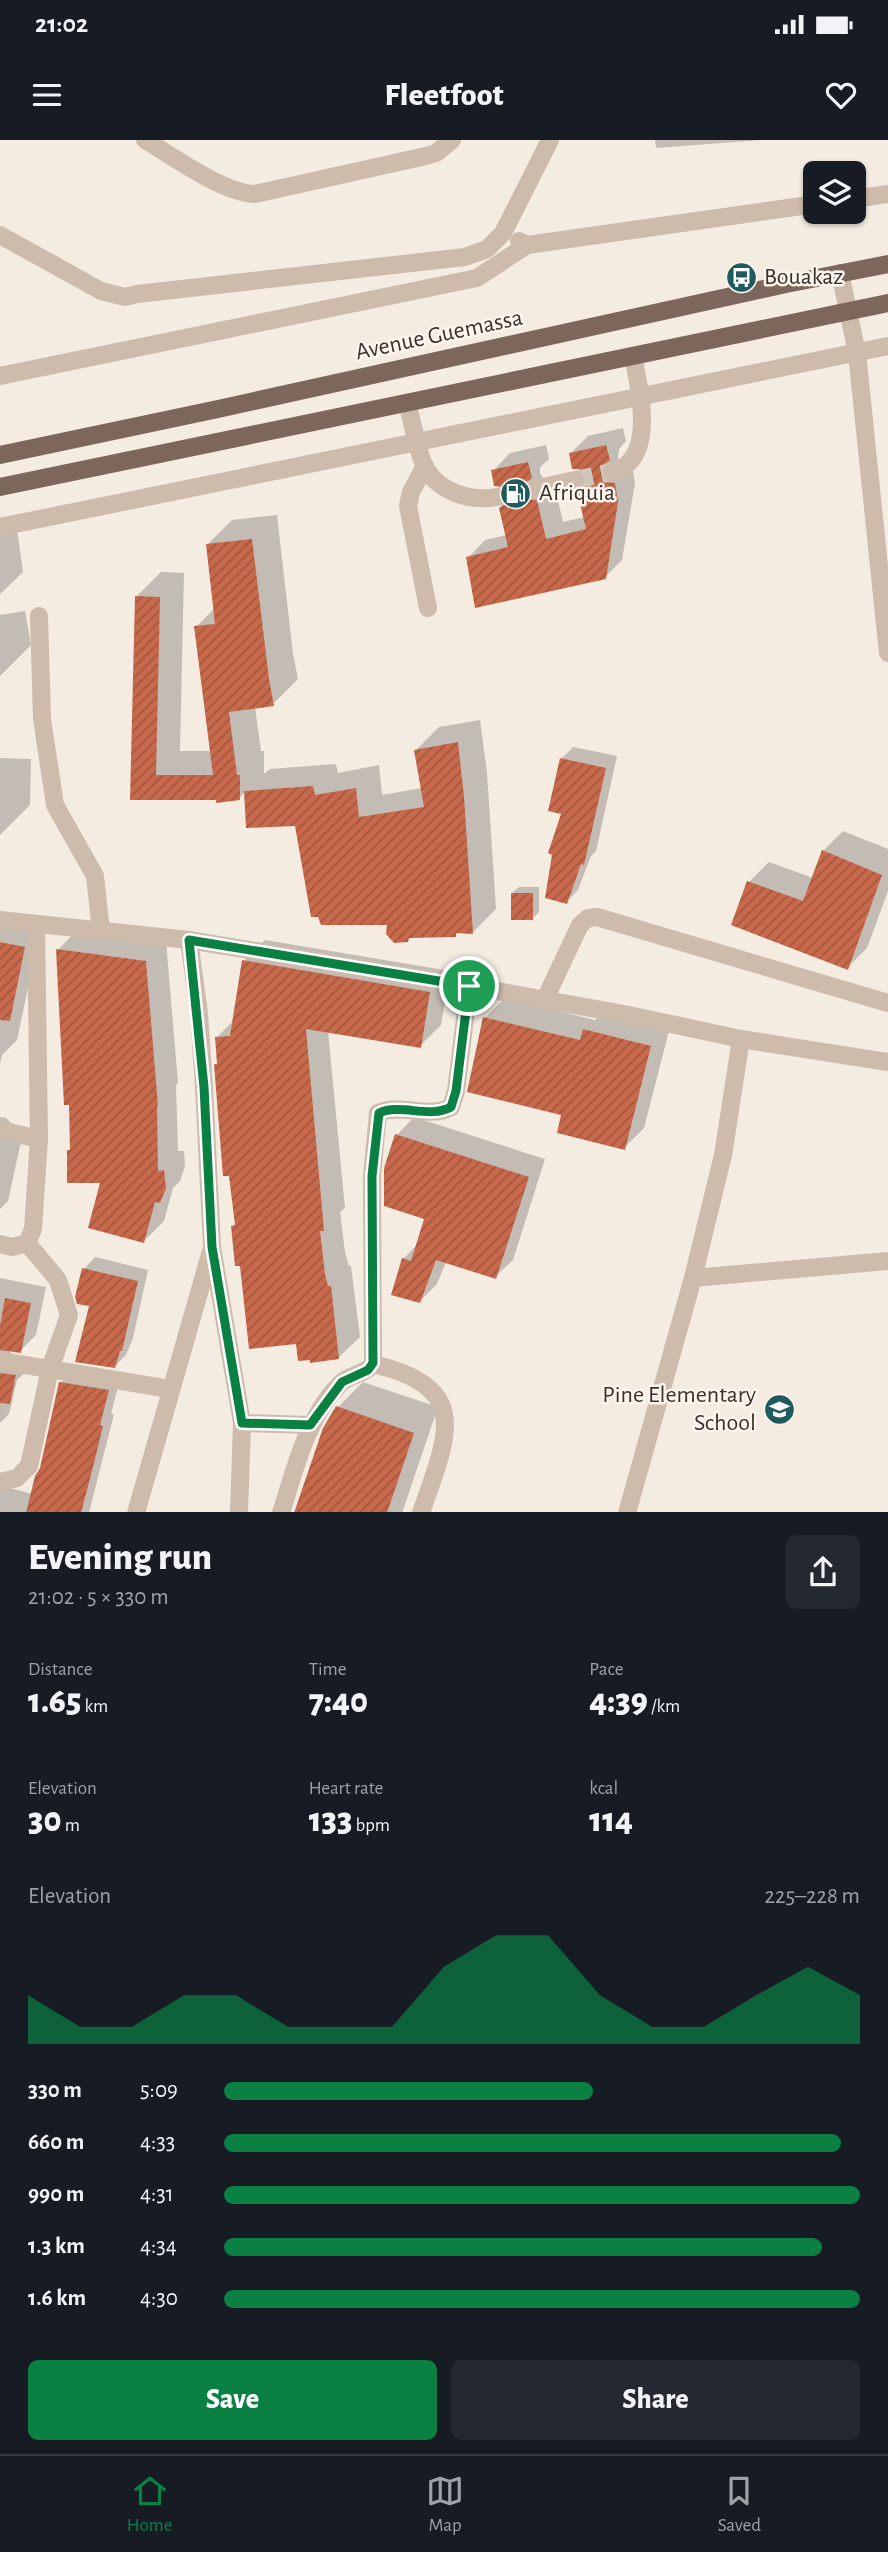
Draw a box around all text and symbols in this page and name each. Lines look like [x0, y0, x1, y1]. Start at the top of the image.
text: 21:02 [35, 11, 88, 37]
icon: menu [28, 76, 66, 114]
icon: heart [822, 76, 860, 114]
text: Fleetfoot [384, 79, 504, 111]
map controls [803, 161, 866, 224]
button: layers [803, 161, 866, 224]
bus stop icon: Bouakaz [724, 260, 758, 294]
place label: Bouakaz [764, 265, 843, 289]
street label: Avenue Guemassa [353, 306, 525, 364]
fuel station icon: Afriquia [499, 476, 533, 510]
place label: Afriquia [539, 481, 615, 505]
pin [439, 956, 499, 1016]
icon: arrive [450, 967, 488, 1005]
place label: Pine Elementary School [602, 1383, 756, 1435]
school or university icon: Pine Elementary School [762, 1392, 796, 1426]
button: share [786, 1535, 860, 1609]
text: Evening run [28, 1539, 212, 1577]
text: 21:02 · 5 × 330 m [28, 1586, 169, 1609]
text: Distance [28, 1660, 92, 1679]
text: Time [309, 1660, 347, 1679]
text: Pace [589, 1660, 624, 1679]
text: 1.65 [28, 1684, 81, 1719]
text: 7:40 [309, 1684, 368, 1719]
text: 4:39 [589, 1684, 648, 1719]
text: km [81, 1697, 108, 1716]
text: /km [648, 1697, 680, 1716]
text: Elevation [28, 1779, 97, 1798]
text: Heart rate [309, 1779, 383, 1798]
text: kcal [589, 1779, 618, 1798]
text: 30 [28, 1803, 62, 1838]
text: 133 [309, 1803, 352, 1838]
text: 114 [589, 1803, 633, 1838]
text: m [62, 1816, 80, 1835]
text: bpm [352, 1816, 390, 1835]
text: Elevation [28, 1885, 111, 1908]
text: 225–228 m [764, 1885, 860, 1908]
text: 330 m [28, 2079, 82, 2102]
text: 5:09 [140, 2079, 178, 2102]
text: 660 m [28, 2131, 84, 2154]
text: 4:33 [140, 2131, 175, 2154]
text: 990 m [28, 2183, 84, 2206]
text: 4:31 [140, 2183, 174, 2206]
text: 1.3 km [28, 2235, 85, 2258]
text: 4:34 [140, 2235, 177, 2258]
text: 1.6 km [28, 2287, 86, 2310]
text: 4:30 [140, 2287, 178, 2310]
button: Save [28, 2360, 437, 2440]
button: Share [451, 2360, 860, 2440]
tab: Home [127, 2472, 173, 2537]
tab: Map [426, 2472, 464, 2537]
tab: Saved [718, 2472, 761, 2537]

